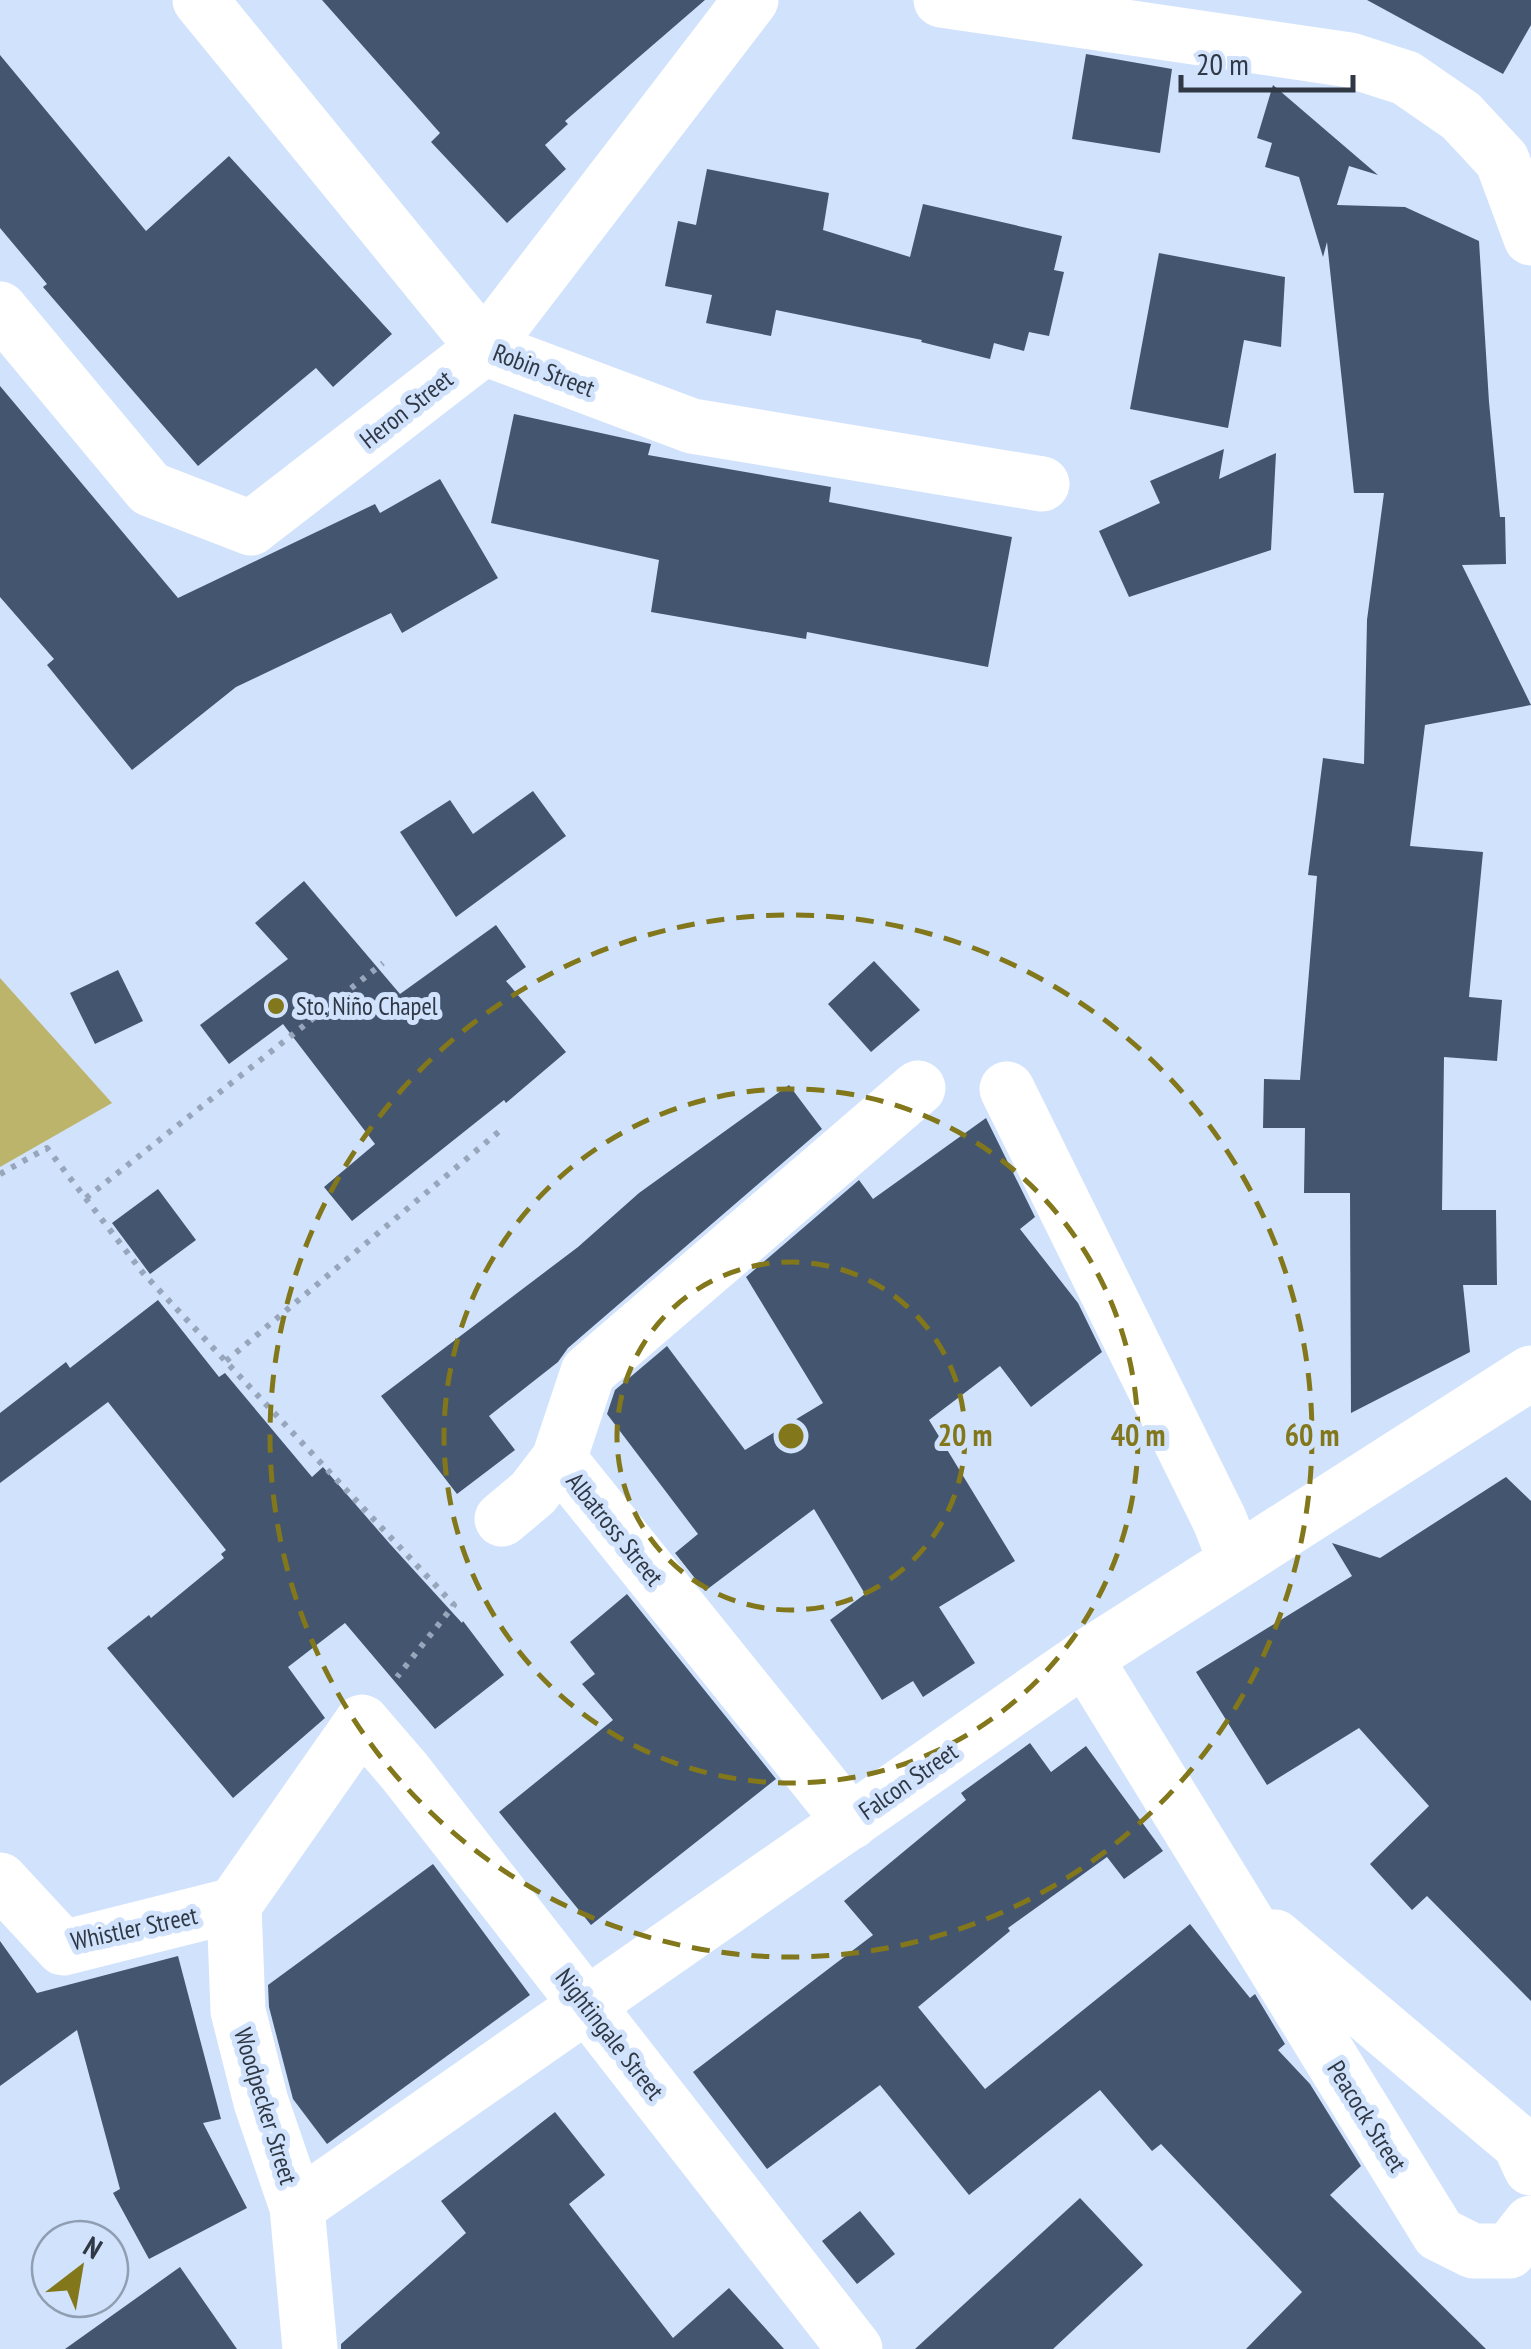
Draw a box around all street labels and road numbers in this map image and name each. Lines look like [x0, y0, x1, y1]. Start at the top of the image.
street label: Robin Street [489, 336, 599, 404]
street label: Heron Street [353, 363, 459, 455]
street label: Albatross Street [559, 1466, 671, 1592]
street label: Falcon Street [852, 1735, 964, 1827]
street label: Whistler Street [68, 1899, 200, 1957]
street label: Nightingale Street [549, 1962, 671, 2106]
street label: Woodpecker Street [227, 2024, 305, 2188]
street label: Peacock Street [1320, 2054, 1414, 2178]

